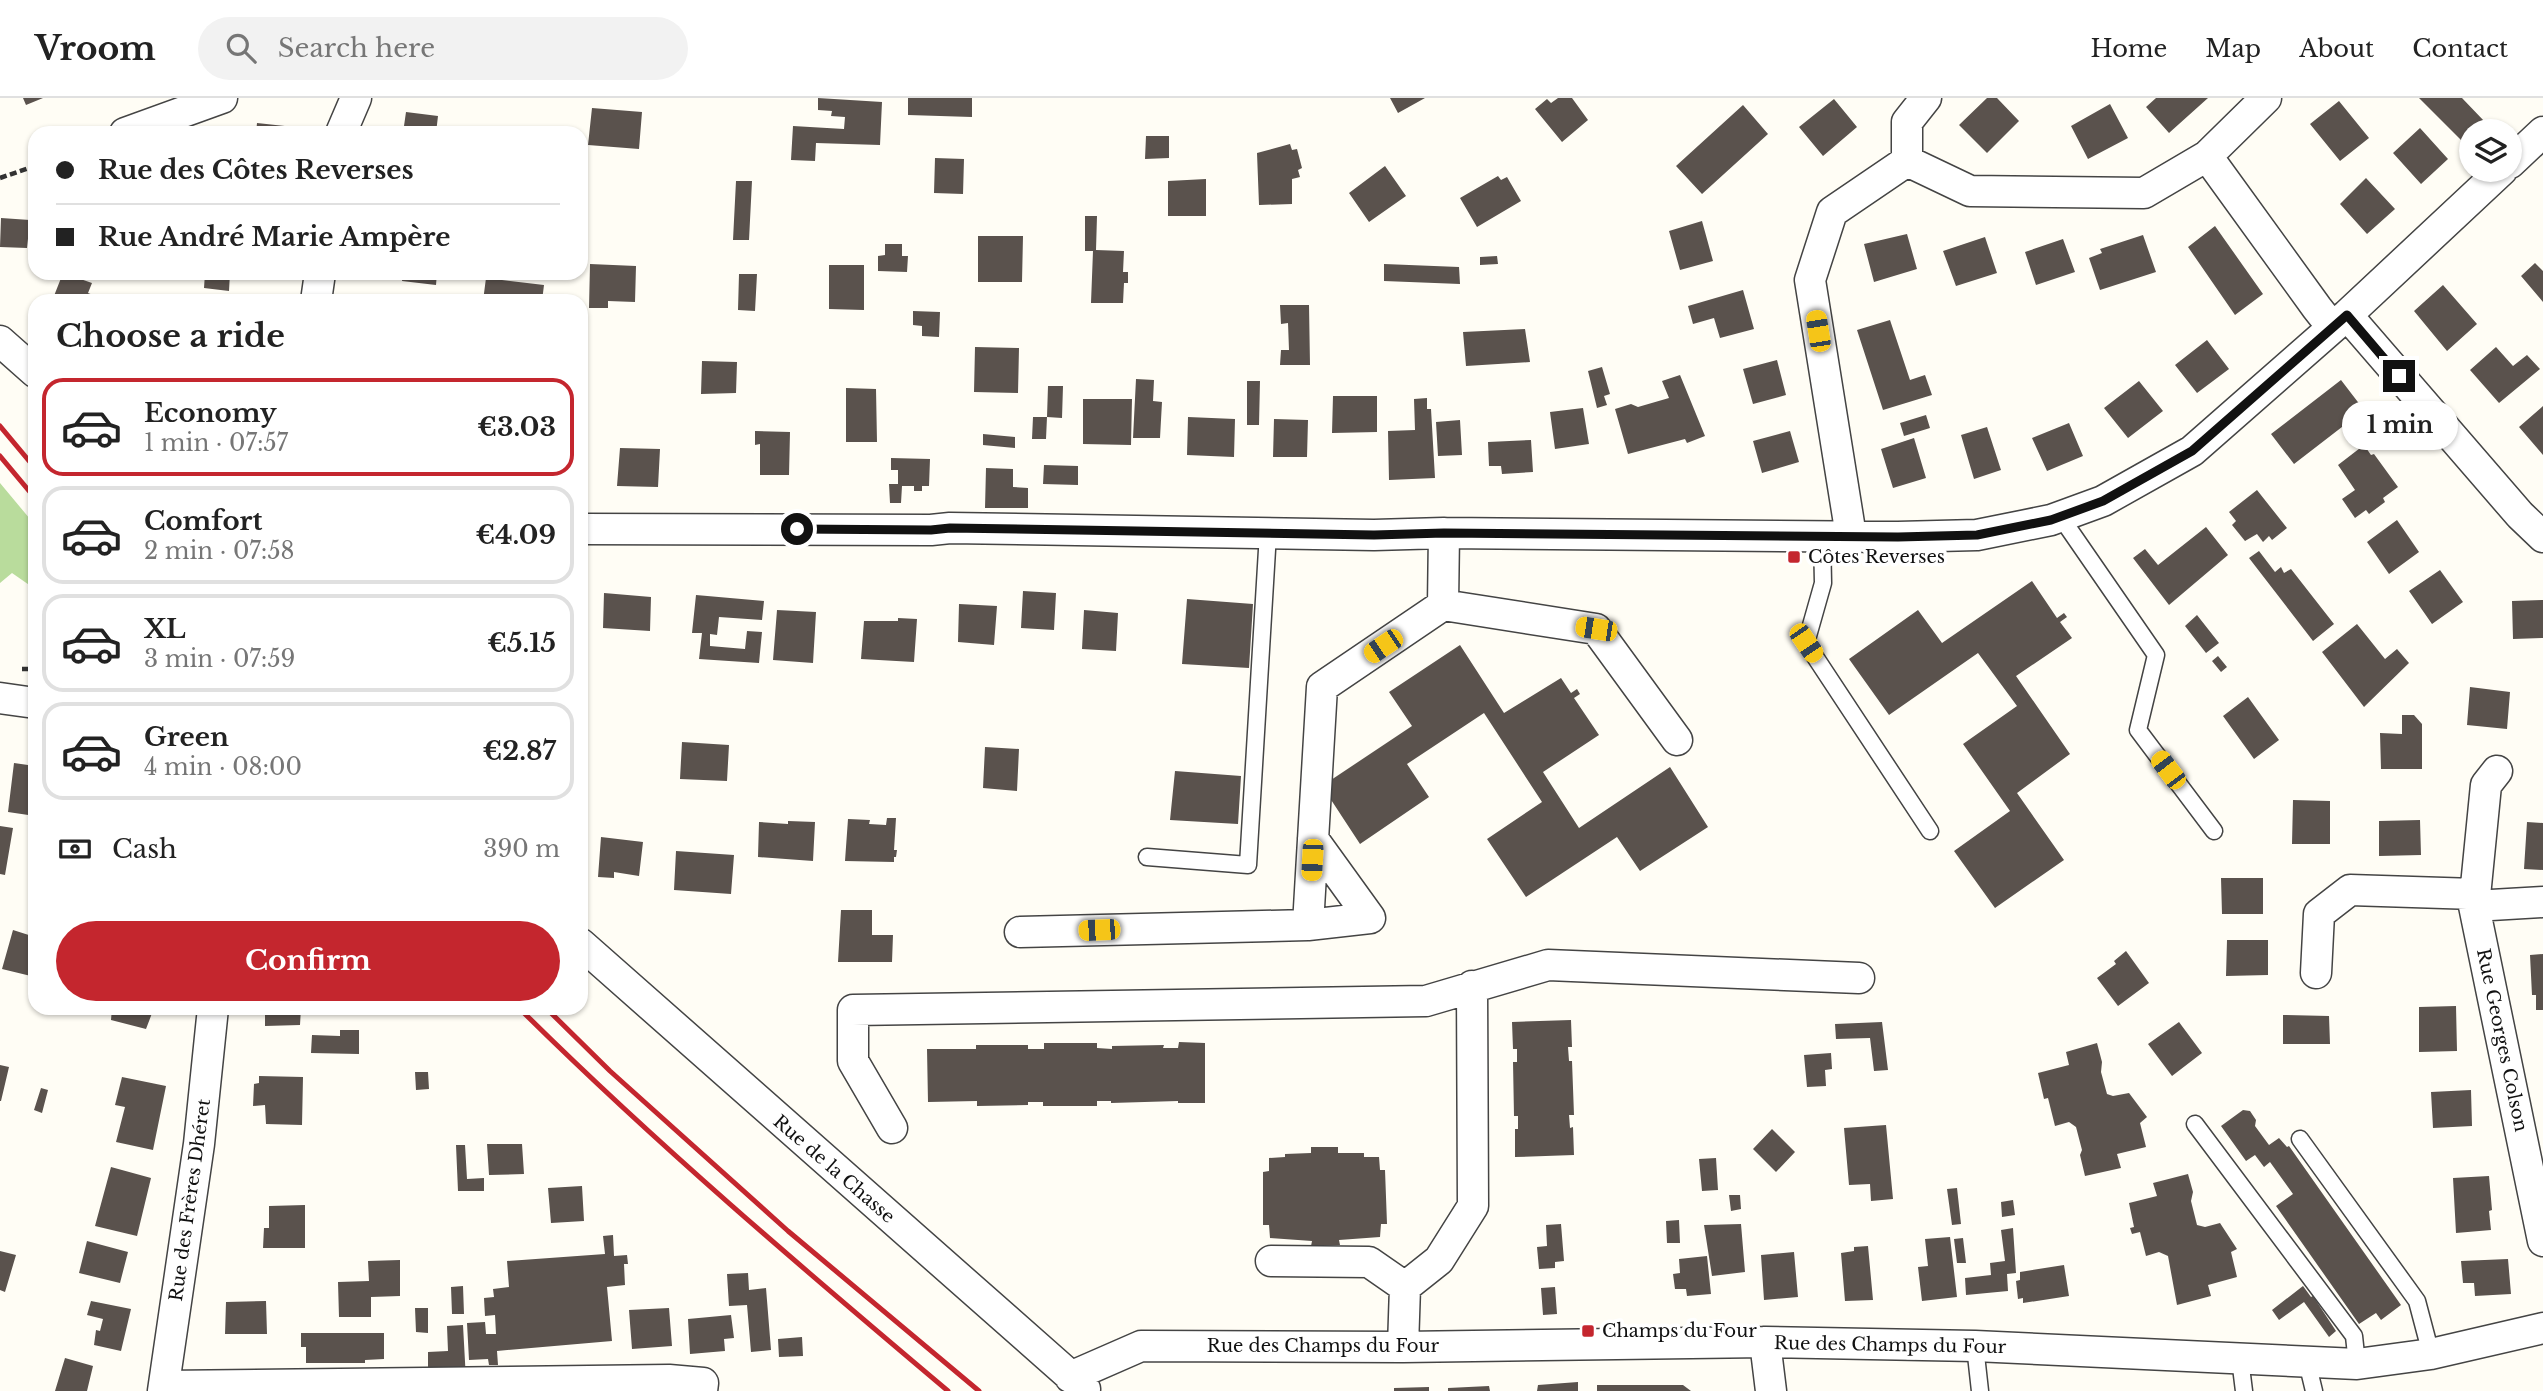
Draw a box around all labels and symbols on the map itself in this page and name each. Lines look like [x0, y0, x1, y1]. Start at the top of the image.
car [1805, 309, 1832, 353]
route end [2383, 360, 2415, 392]
callout: 1 min [2341, 400, 2457, 450]
route start [781, 513, 813, 545]
place label: Côtes Reverses [1808, 546, 1945, 568]
marker: Côtes Reverses [1786, 549, 1802, 565]
car [1574, 615, 1619, 643]
car [1786, 620, 1827, 666]
car [1360, 626, 1407, 666]
car [2147, 747, 2190, 793]
car [1301, 838, 1324, 882]
car [1078, 919, 1121, 941]
street label: Rue Georges Colson [2472, 946, 2532, 1134]
street label: Rue des Frères Dhéret [165, 1097, 215, 1303]
street label: Rue de la Chasse [769, 1110, 899, 1228]
place label: Champs du Four [1602, 1320, 1757, 1342]
marker: Champs du Four [1580, 1323, 1596, 1339]
street label: Rue des Champs du Four [1774, 1332, 2007, 1358]
street label: Rue des Champs du Four [1207, 1335, 1440, 1357]

